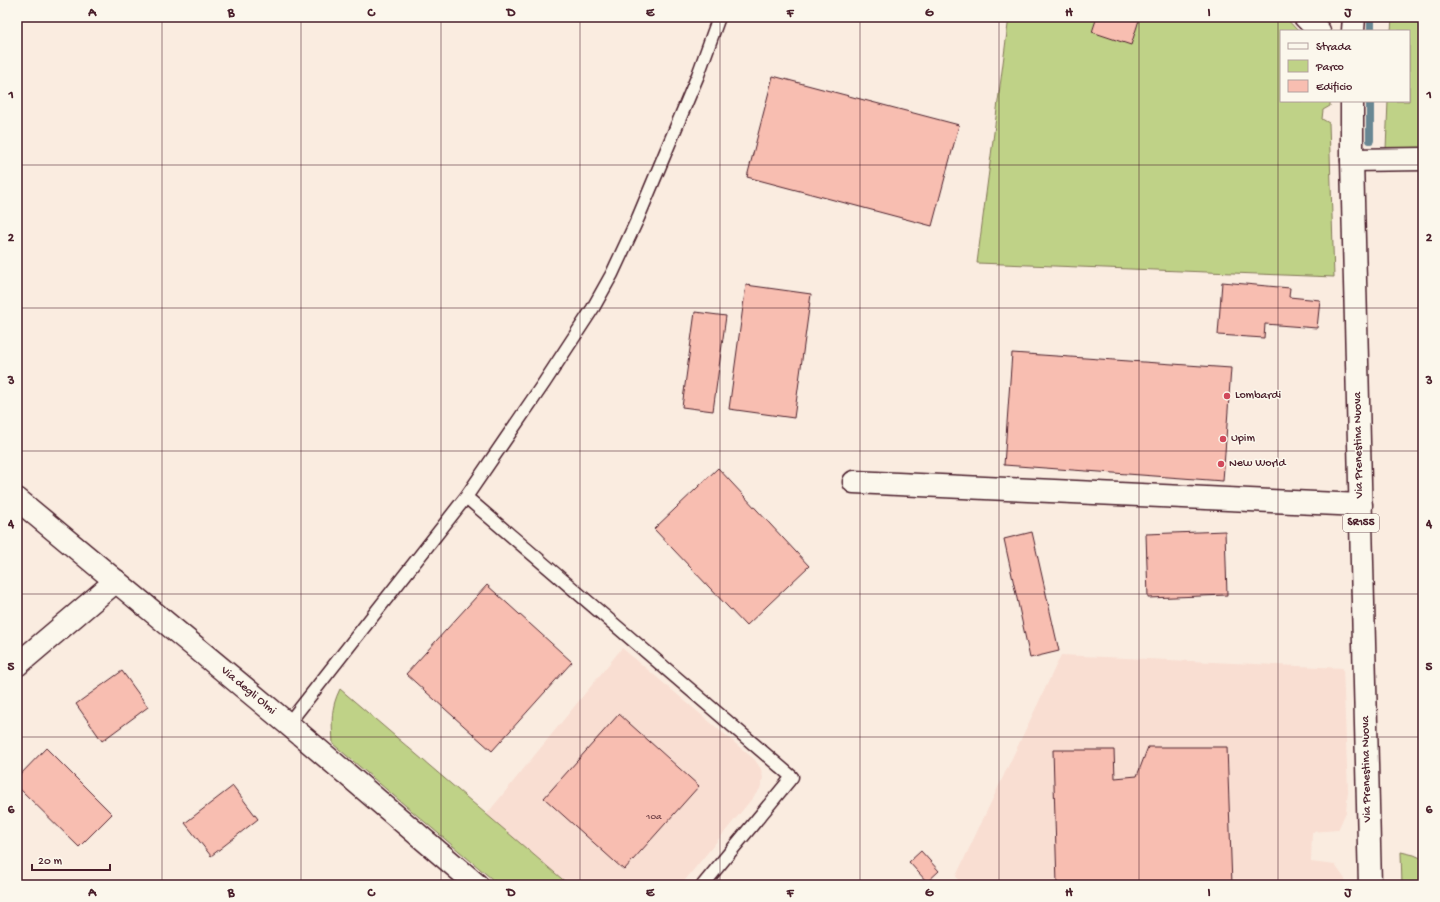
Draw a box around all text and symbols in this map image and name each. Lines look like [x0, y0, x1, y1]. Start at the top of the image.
text: A [87, 6, 97, 21]
text: B [227, 6, 236, 21]
text: C [366, 6, 376, 21]
text: D [506, 6, 516, 21]
text: E [646, 6, 655, 21]
text: F [786, 6, 795, 21]
text: G [925, 6, 934, 21]
text: H [1065, 6, 1073, 21]
text: I [1207, 6, 1211, 21]
text: J [1344, 6, 1353, 21]
legend [1280, 30, 1410, 102]
text: Strada [1316, 41, 1351, 55]
text: Parco [1315, 61, 1344, 75]
text: Edificio [1316, 81, 1352, 95]
text: 1 [7, 88, 14, 103]
text: 1 [1425, 88, 1432, 103]
text: 2 [8, 231, 15, 246]
text: 2 [1426, 231, 1433, 246]
text: 3 [7, 374, 15, 389]
text: 3 [1425, 374, 1433, 389]
place label: Lombardi [1235, 389, 1281, 403]
marker: Lombardi [1222, 391, 1232, 401]
street label: Via Prenestina Nuova [1351, 391, 1367, 499]
place label: Upim [1231, 432, 1255, 446]
marker: Upim [1218, 434, 1228, 444]
place label: New World [1229, 457, 1286, 471]
marker: New World [1216, 459, 1226, 469]
road number: SR155 [1343, 514, 1379, 532]
text: 4 [7, 517, 15, 532]
text: 4 [1425, 517, 1433, 532]
text: 5 [8, 660, 15, 675]
text: 5 [1426, 660, 1433, 675]
street label: Via degli Olmi [217, 663, 279, 718]
street label: Via Prenestina Nuova [1359, 715, 1375, 823]
text: 6 [8, 803, 15, 818]
text: 6 [1426, 803, 1433, 818]
house number: 10a [645, 811, 662, 823]
scale bar [32, 846, 110, 872]
text: 20 m [38, 855, 63, 869]
text: A [87, 886, 97, 901]
text: B [227, 886, 236, 901]
text: C [366, 886, 376, 901]
text: D [506, 886, 516, 901]
text: E [646, 886, 655, 901]
text: F [786, 886, 795, 901]
text: G [925, 886, 934, 901]
text: H [1065, 886, 1073, 901]
text: I [1207, 886, 1211, 901]
text: J [1344, 886, 1353, 901]

